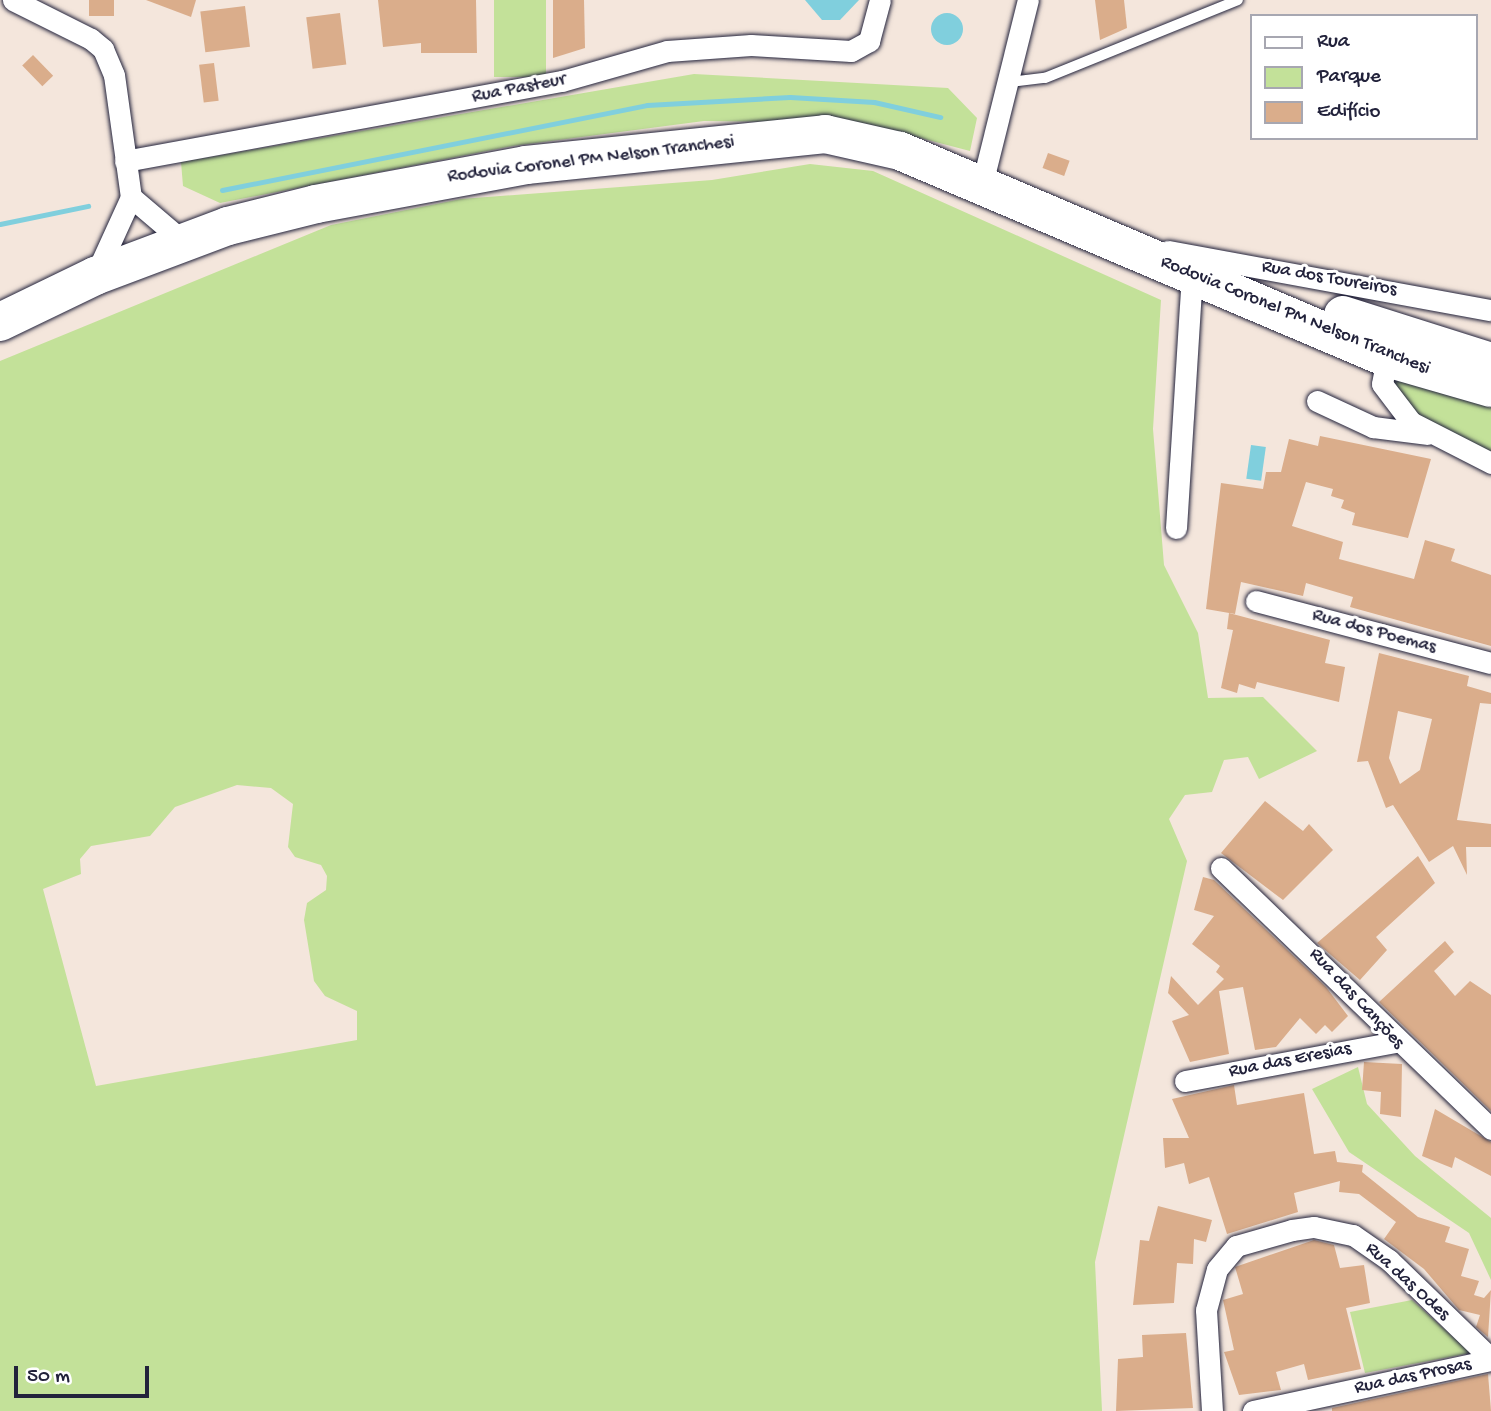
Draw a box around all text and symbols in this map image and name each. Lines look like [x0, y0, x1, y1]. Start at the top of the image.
legend [1250, 14, 1477, 140]
text: Rua [1317, 30, 1350, 55]
text: Parque [1317, 65, 1381, 90]
street label: Rua Pasteur [470, 69, 568, 109]
text: Edifício [1317, 100, 1381, 125]
street label: Rodovia Coronel PM Nelson Tranchesi [446, 131, 736, 189]
street label: Rodovia Coronel PM Nelson Tranchesi [1157, 251, 1433, 381]
street label: Rua dos Toureiros [1260, 256, 1398, 302]
street label: Rua dos Poemas [1309, 604, 1439, 660]
street label: Rua das Canções [1303, 944, 1409, 1054]
street label: Rua das Eresias [1227, 1038, 1353, 1084]
street label: Rua das Odes [1360, 1238, 1454, 1326]
scale bar [18, 1352, 152, 1396]
street label: Rua das Prosas [1353, 1354, 1473, 1400]
text: 50 m [27, 1365, 70, 1390]

